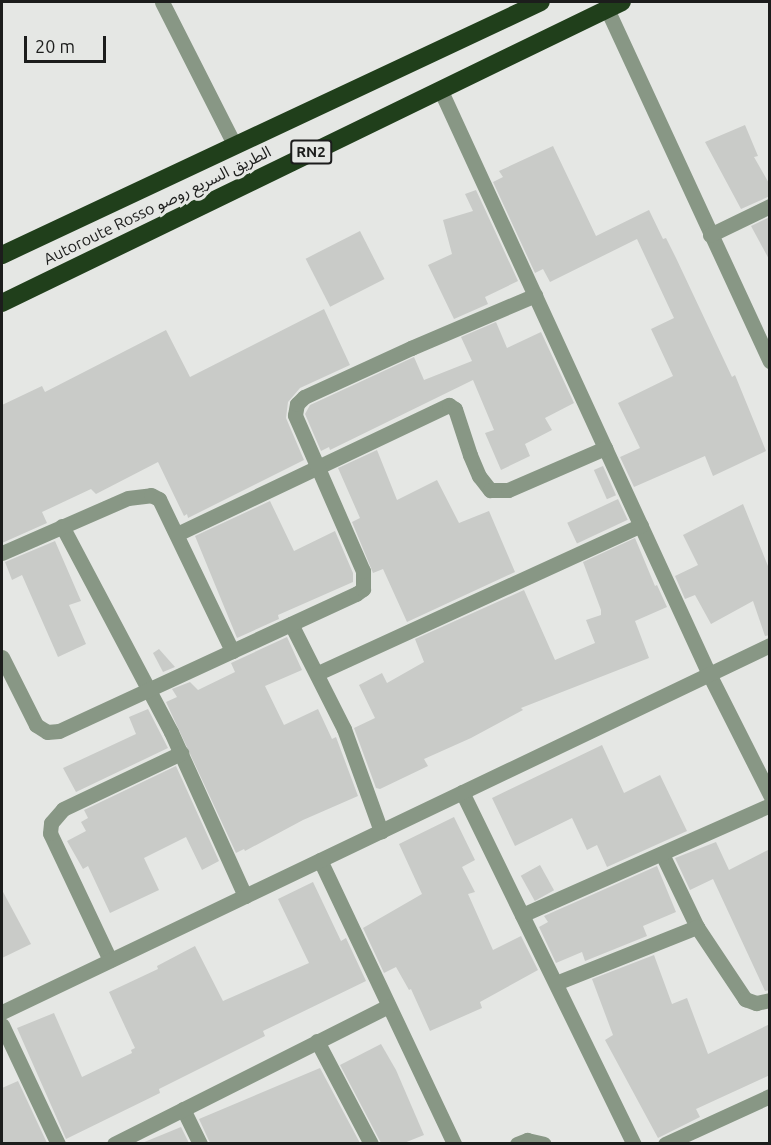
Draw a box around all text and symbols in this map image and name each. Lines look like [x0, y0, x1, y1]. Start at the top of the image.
scale bar [27, 24, 110, 62]
text: 20 m [35, 36, 75, 56]
road number: RN2 [290, 140, 332, 164]
street label: Autoroute Rosso الطريق السريع روصو [40, 141, 274, 269]

